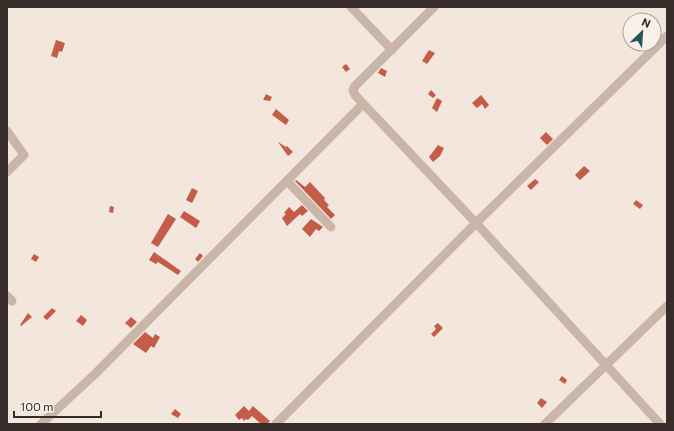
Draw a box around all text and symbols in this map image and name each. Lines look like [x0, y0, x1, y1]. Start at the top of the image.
north arrow [622, 12, 662, 52]
text: N [640, 15, 653, 30]
scale bar [14, 393, 101, 419]
text: 100 m [20, 399, 54, 413]

